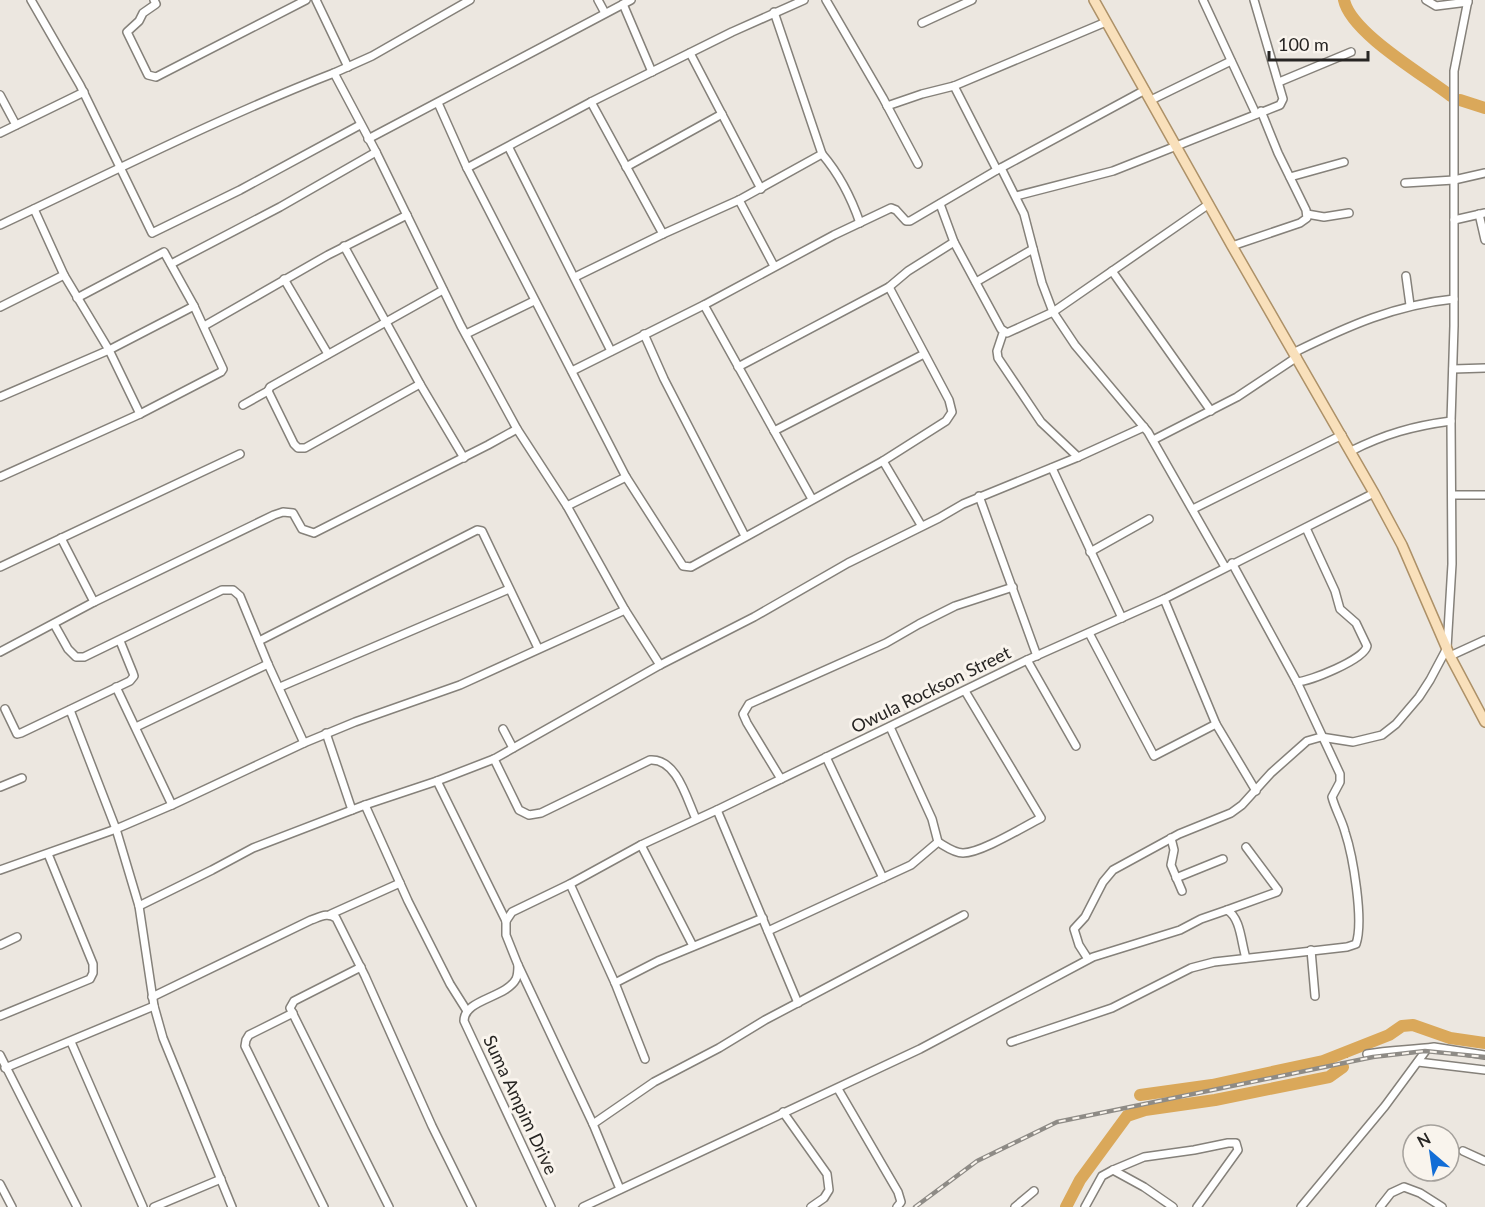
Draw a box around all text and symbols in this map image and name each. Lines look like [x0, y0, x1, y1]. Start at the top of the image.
scale bar [1269, 24, 1368, 62]
text: 100 m [1278, 33, 1329, 55]
street label: Owula Rockson Street [847, 641, 1015, 737]
street label: Suma Ampim Drive [479, 1031, 563, 1178]
north arrow [1401, 1123, 1461, 1183]
text: N [1413, 1128, 1433, 1151]

